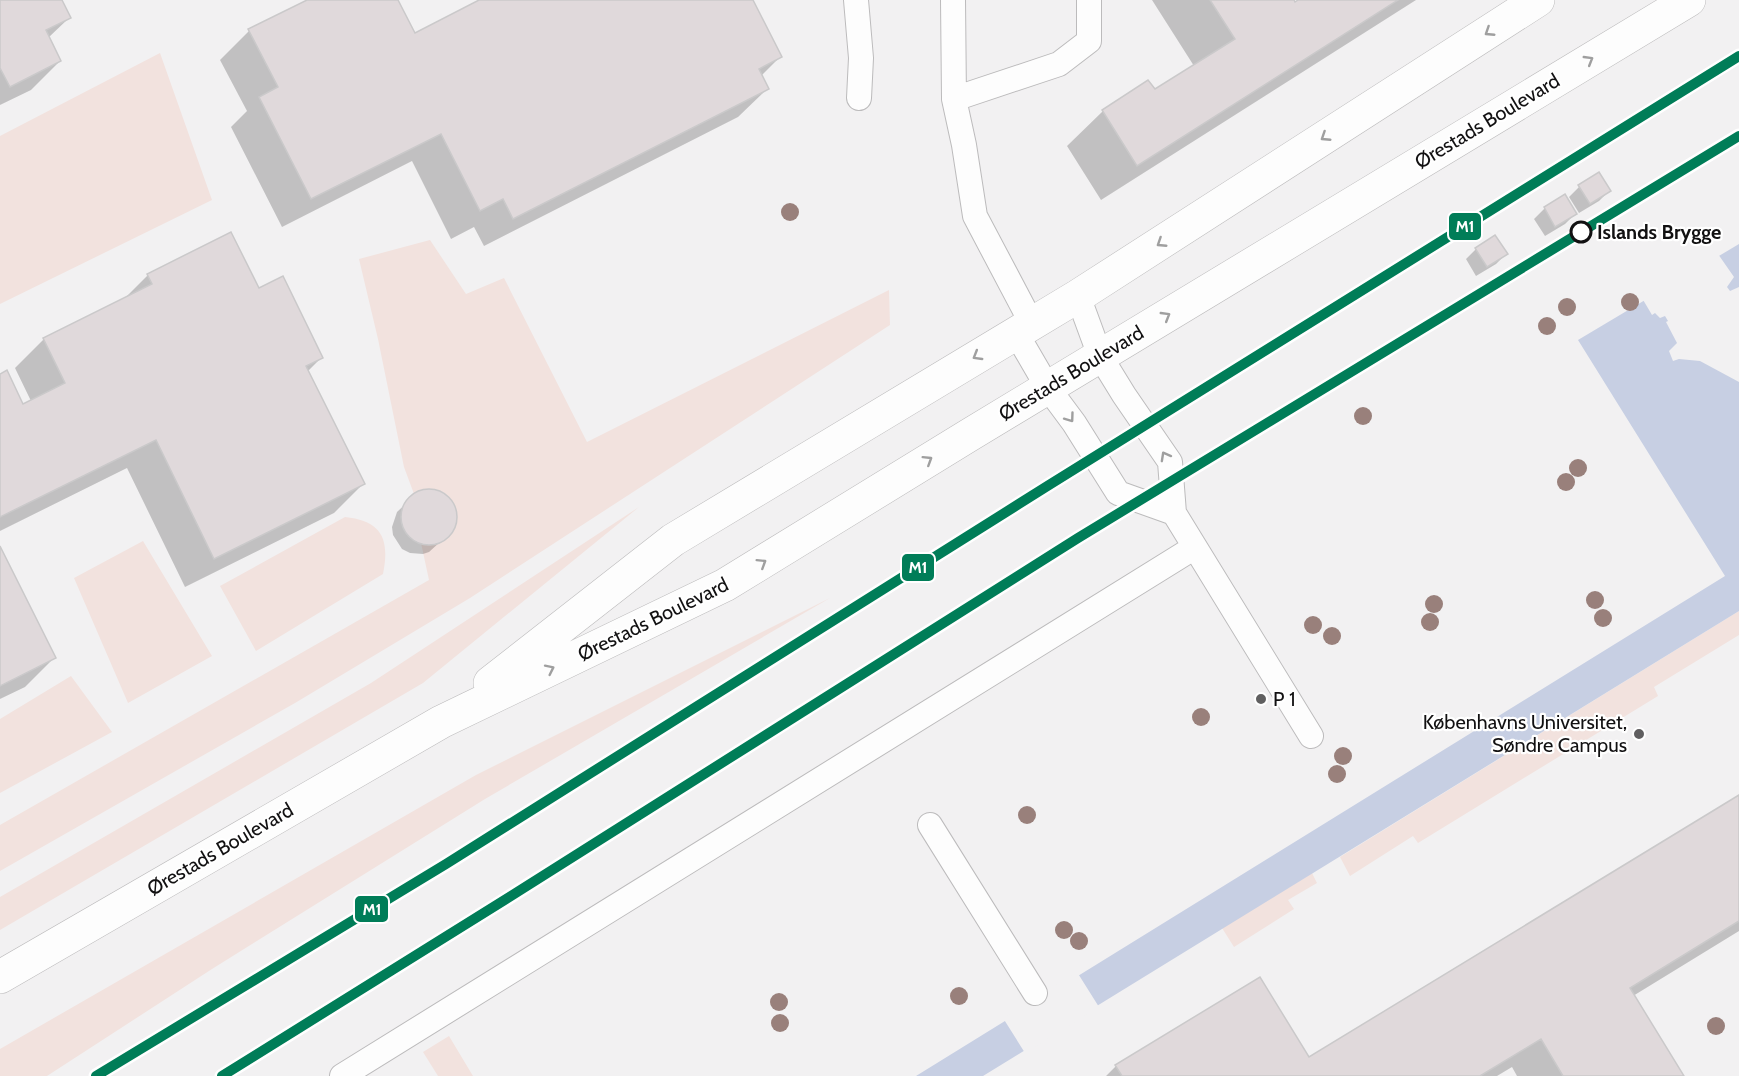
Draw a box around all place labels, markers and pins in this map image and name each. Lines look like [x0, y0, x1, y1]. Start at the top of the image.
place label: Islands Brygge [1597, 220, 1721, 244]
marker: Islands Brygge [1570, 221, 1592, 243]
place label: P 1 [1273, 687, 1295, 711]
marker: P 1 [1254, 692, 1268, 706]
place label: Københavns Universitet, Søndre Campus [1423, 710, 1627, 757]
marker: Københavns Universitet, Søndre Campus [1632, 727, 1646, 741]

